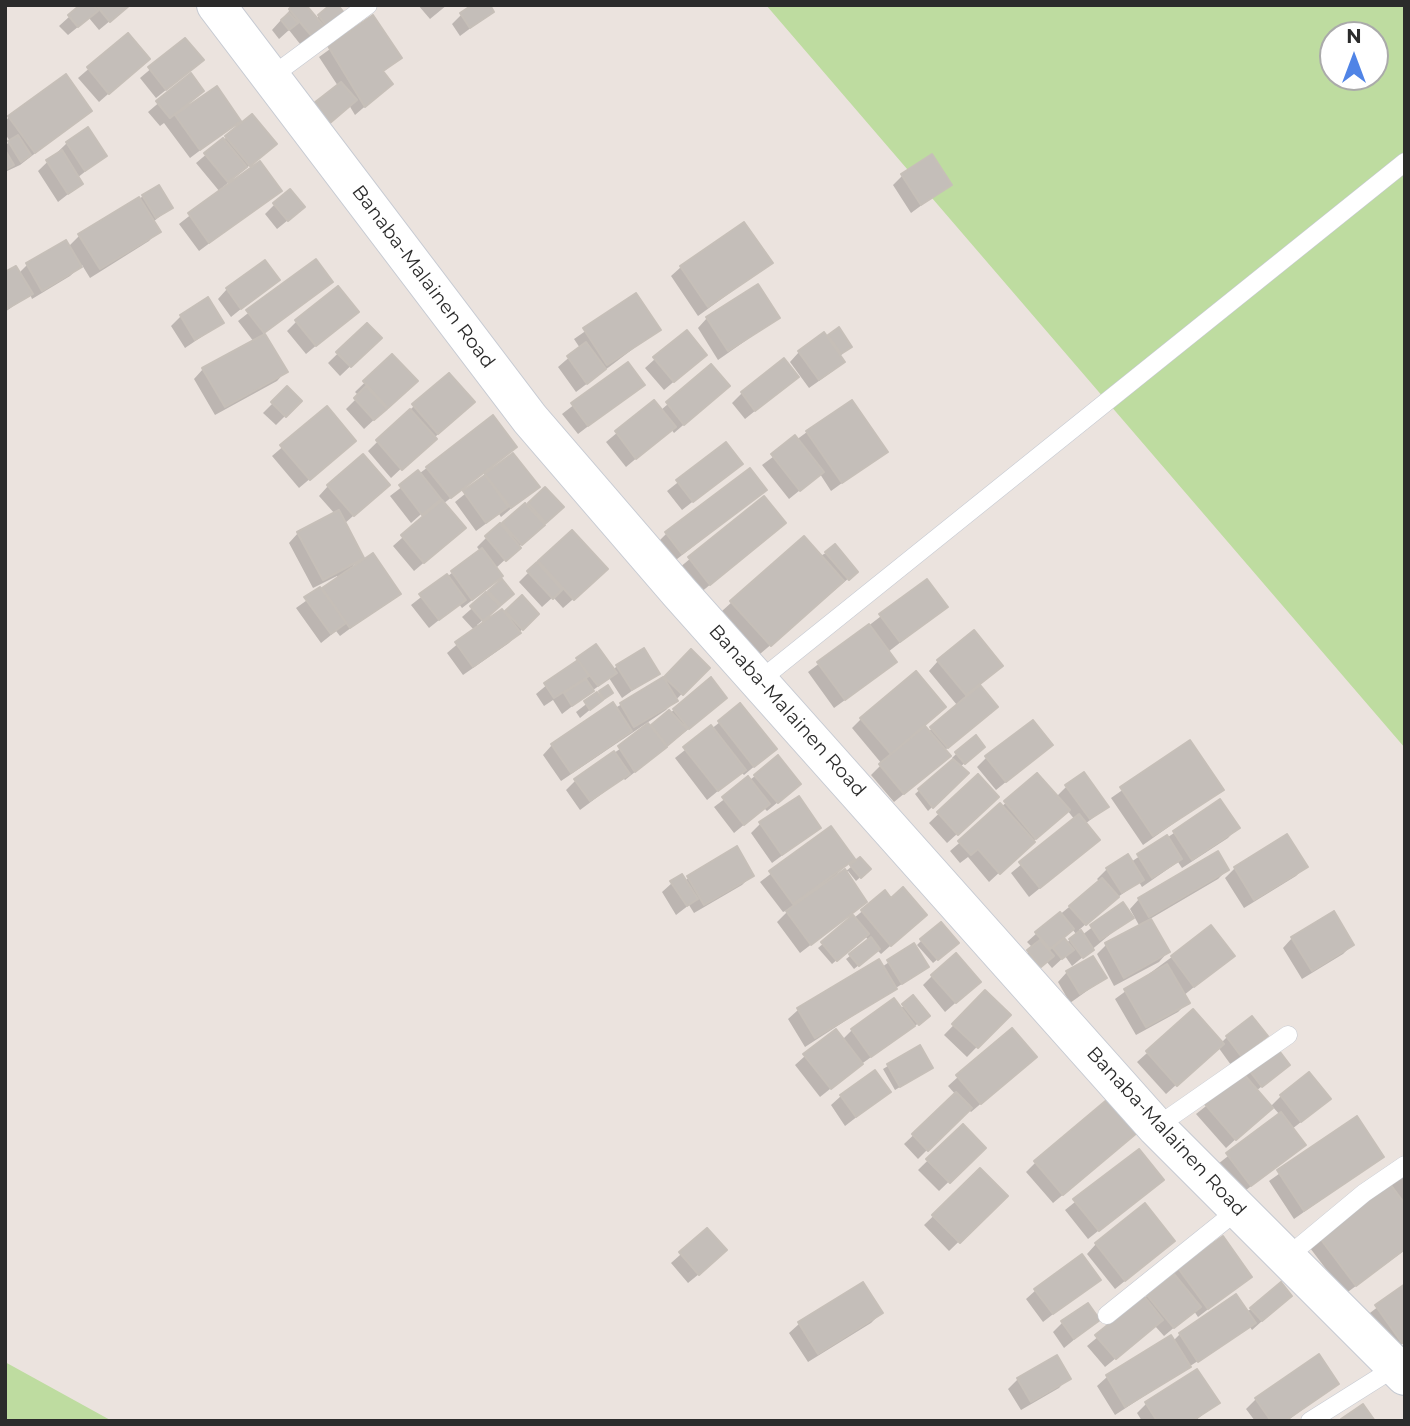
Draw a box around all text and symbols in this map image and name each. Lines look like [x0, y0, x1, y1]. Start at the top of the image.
north arrow [1319, 21, 1389, 91]
text: N [1346, 25, 1362, 48]
street label: Banaba-Malainen Road [347, 181, 499, 373]
street label: Banaba-Malainen Road [704, 620, 870, 802]
street label: Banaba-Malainen Road [1081, 1043, 1251, 1221]

